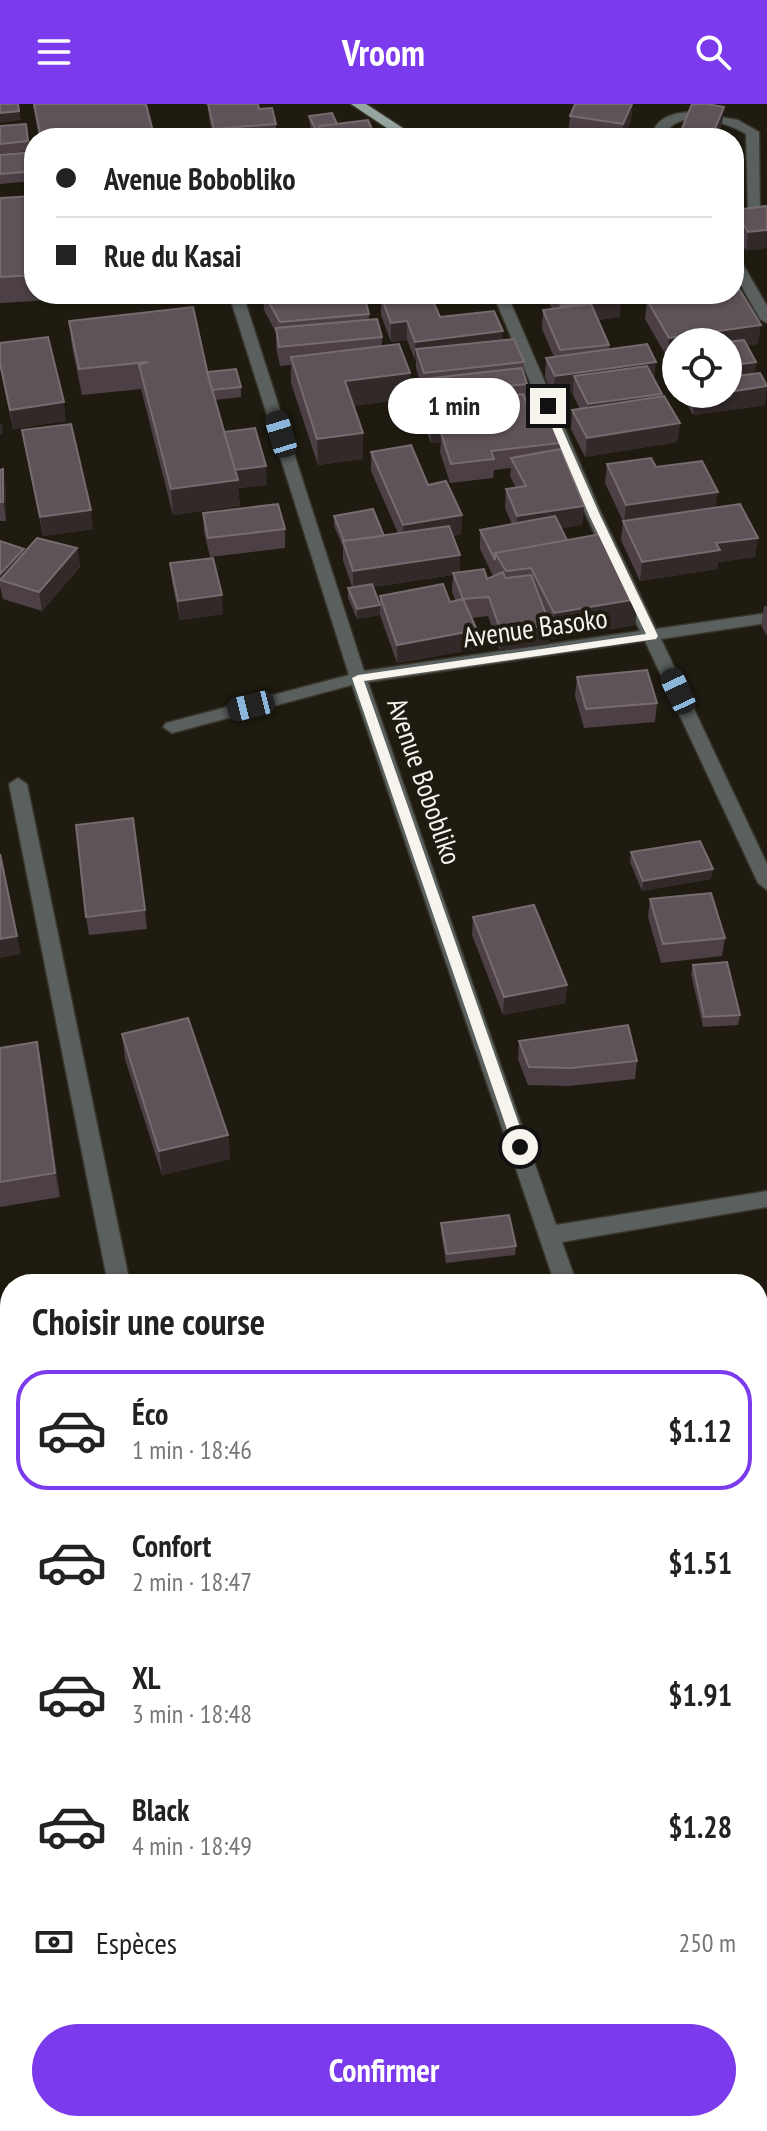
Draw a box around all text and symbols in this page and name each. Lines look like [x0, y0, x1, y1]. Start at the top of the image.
text: Vroom [342, 29, 425, 76]
icon: menu [32, 30, 76, 74]
icon: search [691, 30, 735, 74]
text: Avenue Bobobliko [104, 159, 296, 198]
text: Rue du Kasai [104, 236, 242, 275]
map controls [662, 328, 742, 408]
button: locate [662, 328, 742, 408]
callout: 1 min [388, 378, 520, 434]
route end [530, 388, 566, 424]
text: 1 min [428, 389, 480, 422]
car [263, 408, 299, 460]
street label: Avenue Basoko [460, 599, 610, 655]
car [657, 664, 699, 718]
car [225, 689, 277, 723]
street label: Avenue Bobobliko [379, 693, 471, 869]
route start [502, 1129, 538, 1165]
text: Choisir une course [32, 1298, 265, 1345]
icon: car [36, 1394, 108, 1466]
text: Éco [132, 1394, 168, 1433]
text: $1.12 [668, 1411, 732, 1450]
text: 1 min · 18:46 [132, 1433, 252, 1466]
icon: car [36, 1526, 108, 1598]
text: Confort [132, 1526, 211, 1565]
text: $1.51 [668, 1543, 732, 1582]
text: 2 min · 18:47 [132, 1565, 252, 1598]
icon: car [36, 1658, 108, 1730]
text: XL [132, 1658, 161, 1697]
text: $1.91 [668, 1675, 732, 1714]
text: 3 min · 18:48 [132, 1697, 252, 1730]
icon: car [36, 1790, 108, 1862]
text: Black [132, 1790, 189, 1829]
text: $1.28 [668, 1807, 732, 1846]
text: 4 min · 18:49 [132, 1829, 252, 1862]
icon: cash [32, 1920, 76, 1964]
text: Espèces [96, 1923, 177, 1962]
text: 250 m [678, 1926, 736, 1959]
button: Confirmer [32, 2024, 736, 2116]

